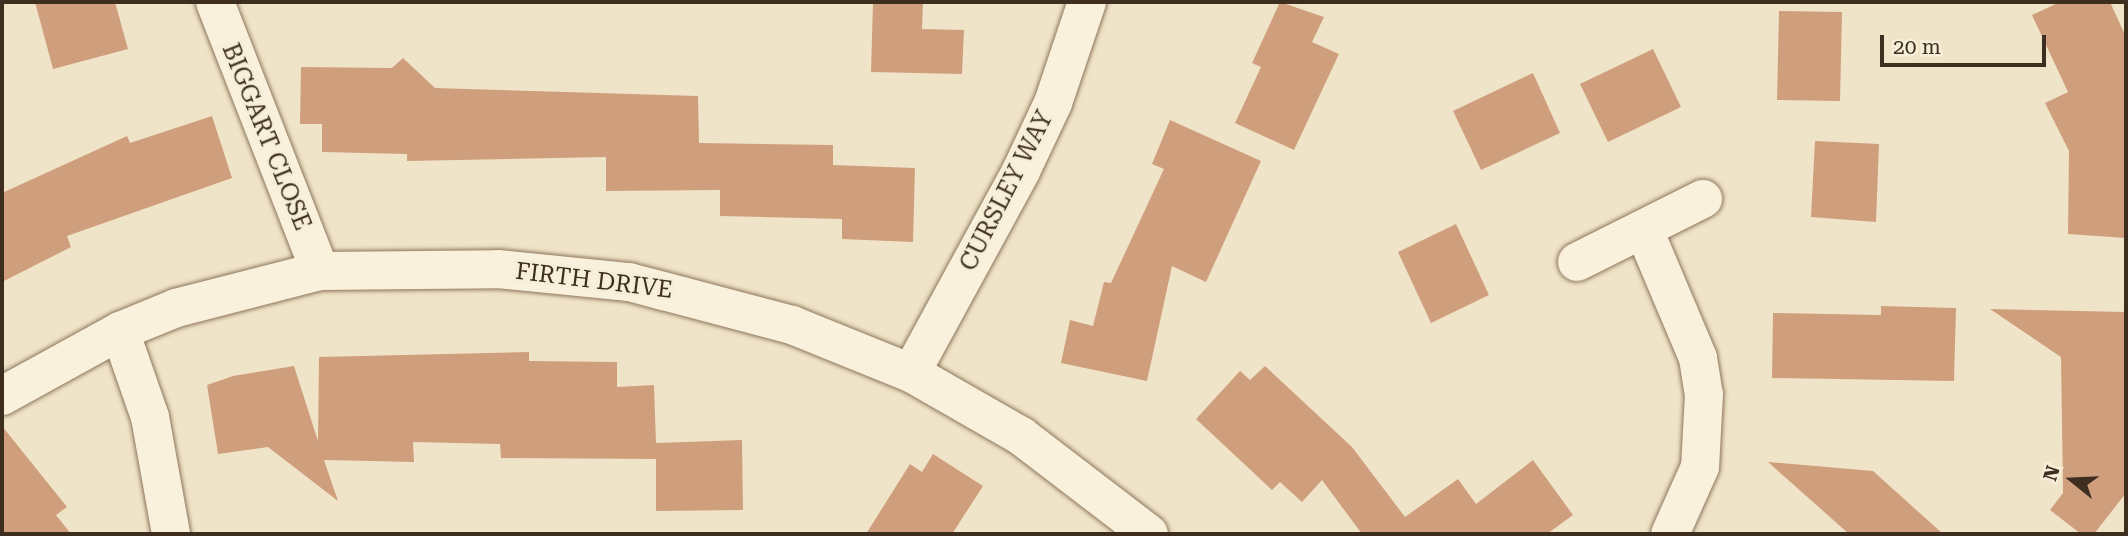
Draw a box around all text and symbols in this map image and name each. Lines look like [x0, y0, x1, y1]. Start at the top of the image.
scale bar [1883, 21, 2049, 65]
text: 20 m [1893, 35, 1941, 59]
street label: BIGGART CLOSE [215, 39, 317, 235]
street label: CURSLEY WAY [954, 106, 1060, 276]
street label: FIRTH DRIVE [514, 257, 674, 305]
north arrow [2037, 445, 2107, 515]
text: N [2038, 463, 2065, 484]

